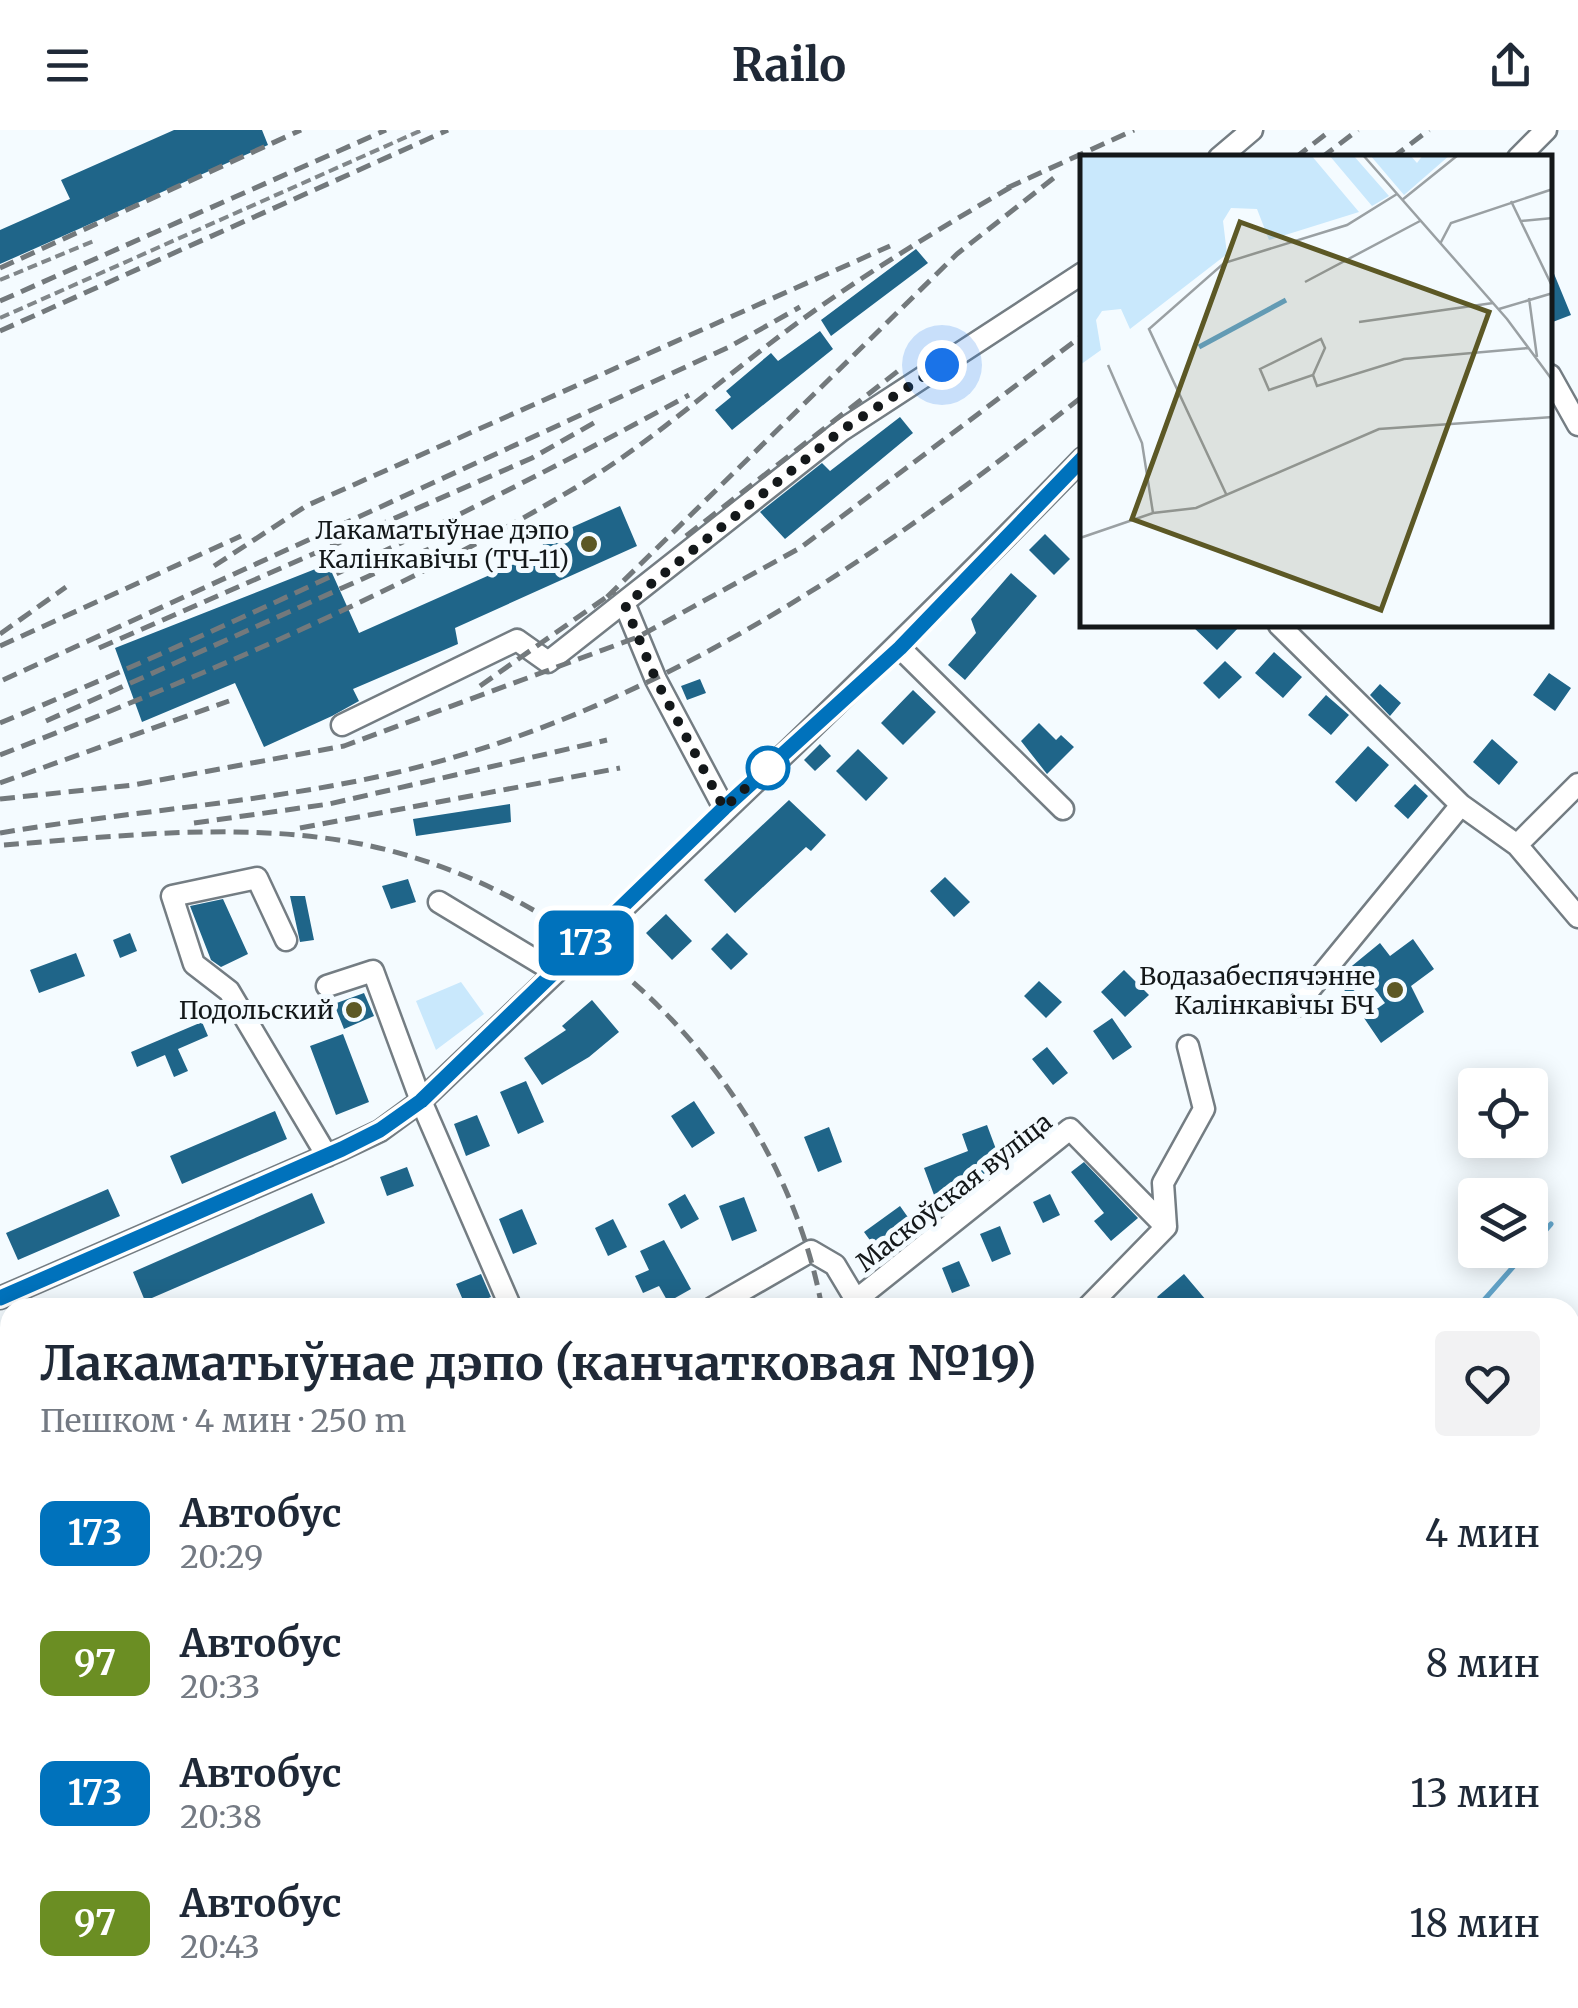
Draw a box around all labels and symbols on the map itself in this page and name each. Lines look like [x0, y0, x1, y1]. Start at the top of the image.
inset map [1080, 155, 1553, 628]
your location [917, 340, 967, 390]
place label: Лакаматыўнае дэпо Калінкавічы (ТЧ-11) [315, 514, 569, 575]
marker: Лакаматыўнае дэпо Калінкавічы (ТЧ-11) [578, 533, 600, 555]
unlabelled marker [747, 747, 789, 789]
line badge: 173 [528, 910, 644, 976]
place label: Водазабеспячэнне Калінкавічы БЧ [1139, 960, 1375, 1021]
marker: Водазабеспячэнне Калінкавічы БЧ [1384, 979, 1406, 1001]
place label: Подольский [179, 994, 334, 1026]
marker: Подольский [343, 999, 365, 1021]
street label: Маскоўская вуліца [850, 1106, 1058, 1278]

